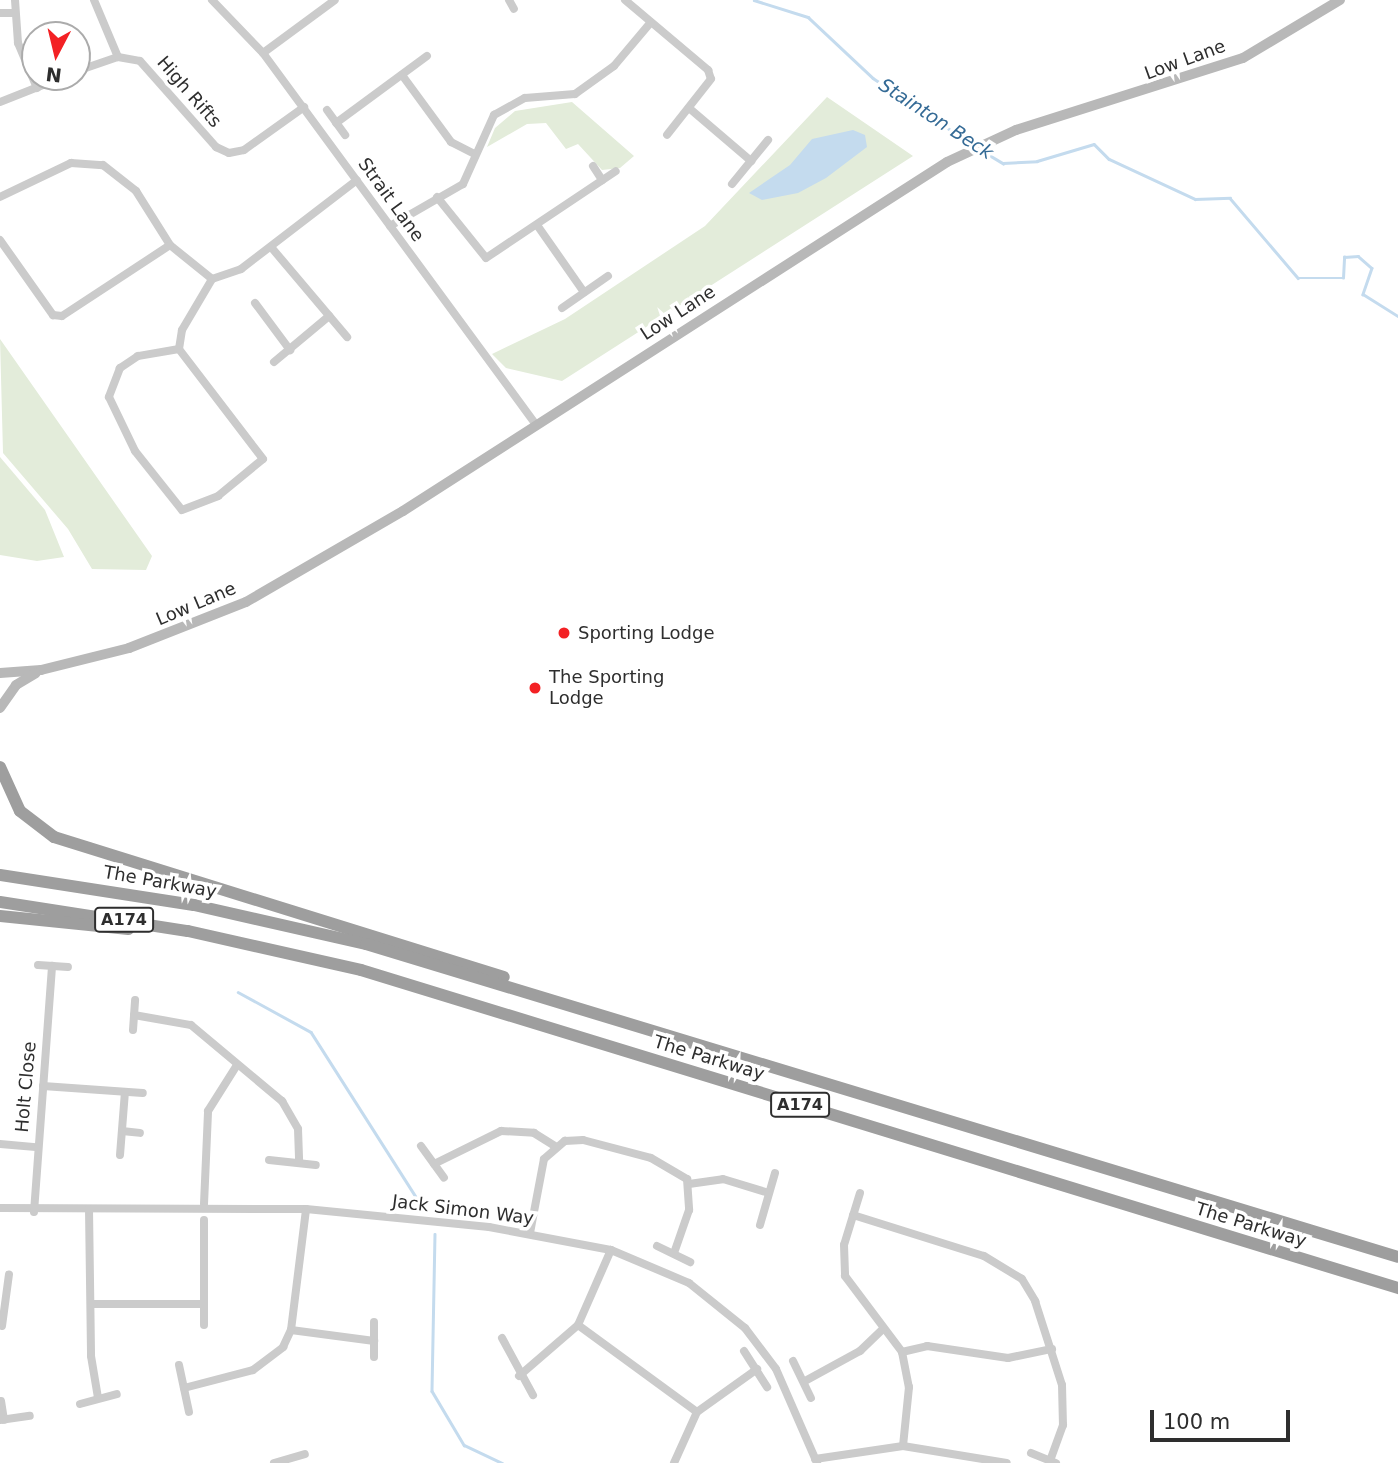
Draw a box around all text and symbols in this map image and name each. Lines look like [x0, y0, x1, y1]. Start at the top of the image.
north arrow [21, 21, 91, 91]
street label: Low Lane [1142, 35, 1228, 85]
street label: High Rifts [152, 52, 226, 132]
text: N [44, 63, 63, 87]
water label: Stainton Beck [875, 74, 997, 164]
street label: Strait Lane [353, 154, 429, 246]
street label: Low Lane [637, 281, 719, 345]
street label: Low Lane [153, 578, 239, 630]
place label: Sporting Lodge [578, 622, 715, 644]
marker: Sporting Lodge [556, 625, 572, 641]
place label: The Sporting Lodge [549, 667, 664, 710]
marker: The Sporting Lodge [527, 680, 543, 696]
street label: The Parkway [102, 861, 218, 903]
road number: A174 [92, 908, 156, 932]
street label: The Parkway [651, 1031, 767, 1085]
street label: Holt Close [11, 1041, 41, 1133]
road number: A174 [768, 1092, 832, 1118]
street label: Jack Simon Way [391, 1191, 535, 1229]
street label: The Parkway [1193, 1198, 1309, 1252]
scale bar [1153, 1396, 1293, 1440]
text: 100 m [1163, 1410, 1230, 1434]

